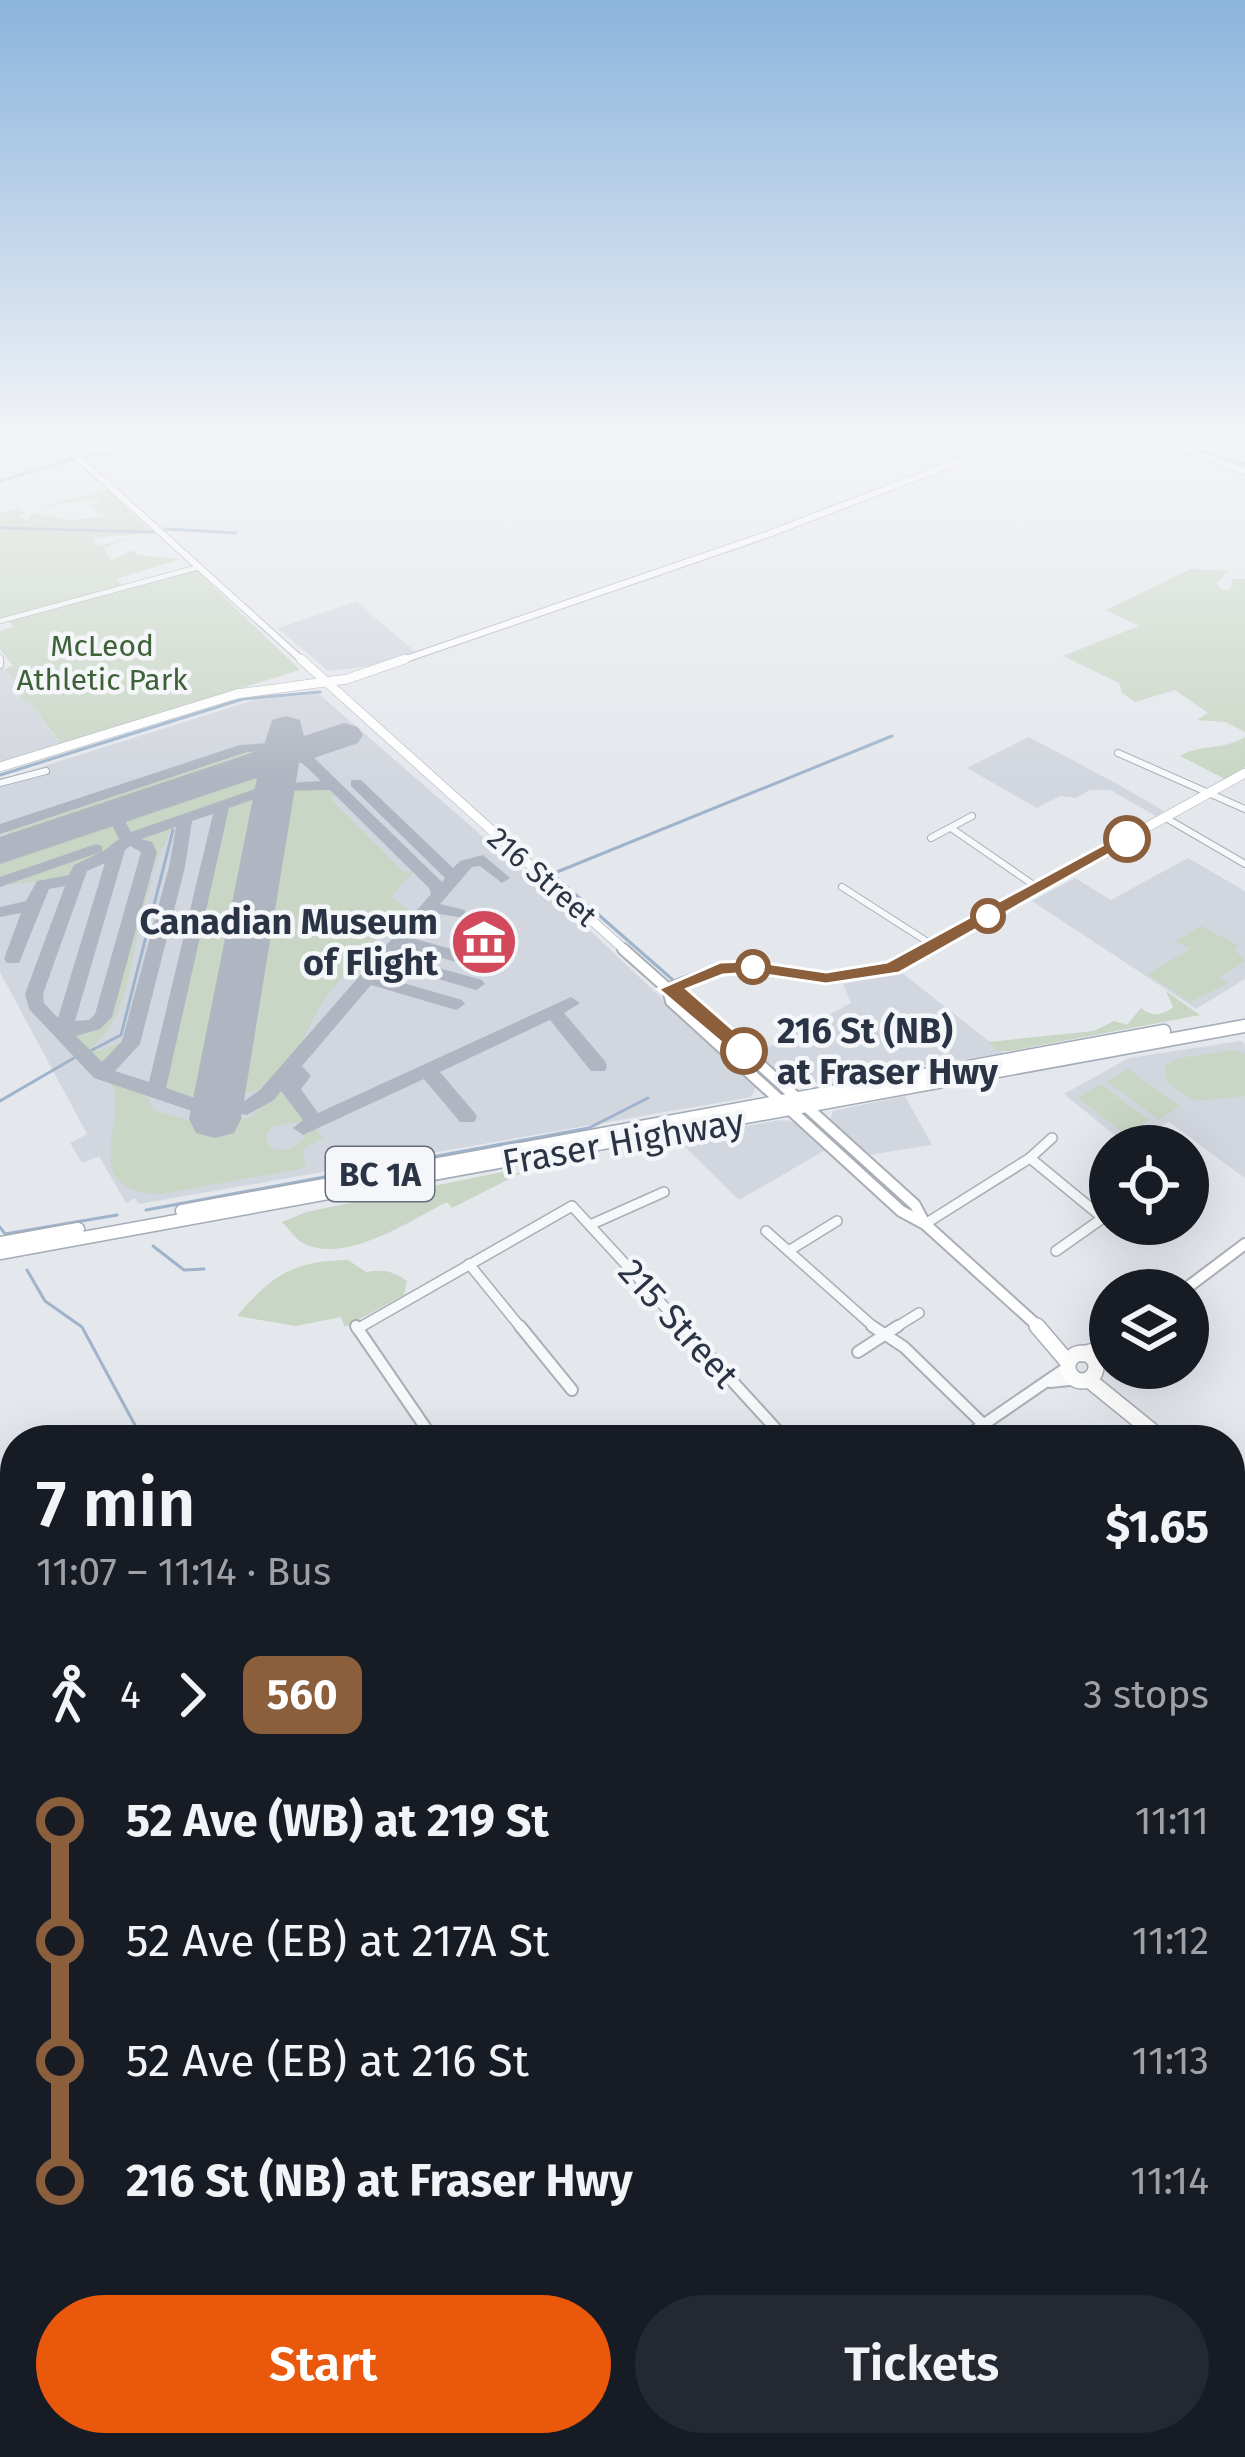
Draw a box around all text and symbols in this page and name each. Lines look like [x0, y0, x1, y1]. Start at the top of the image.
park label: McLeod Athletic Park [16, 628, 188, 698]
unlabelled marker [1105, 817, 1149, 861]
street label: 216 Street [480, 820, 604, 934]
place label: Canadian Museum of Flight [139, 900, 439, 985]
unlabelled marker [972, 900, 1004, 932]
museum icon: Canadian Museum of Flight [449, 907, 519, 977]
unlabelled marker [737, 951, 769, 983]
place label: 216 St (NB) at Fraser Hwy [777, 1009, 998, 1094]
marker: 216 St (NB) at Fraser Hwy [722, 1029, 766, 1073]
street label: Fraser Highway [499, 1099, 748, 1185]
map controls [1089, 1125, 1209, 1389]
button: locate [1089, 1125, 1209, 1245]
road number: BC 1A [326, 1147, 434, 1201]
street label: 215 Street [609, 1250, 747, 1397]
button: layers [1089, 1269, 1209, 1389]
text: 7 min [36, 1464, 195, 1543]
text: $1.65 [1105, 1500, 1209, 1554]
text: 11:07 – 11:14 · Bus [36, 1549, 331, 1595]
icon: walk [36, 1662, 102, 1728]
icon: forward [159, 1662, 225, 1728]
text: 560 [267, 1670, 338, 1720]
text: 4 [120, 1672, 141, 1718]
text: 3 stops [1083, 1672, 1209, 1718]
text: 52 Ave (WB) at 219 St [126, 1794, 549, 1848]
text: 11:11 [1135, 1798, 1209, 1844]
text: 52 Ave (EB) at 217A St [126, 1914, 549, 1968]
text: 11:12 [1132, 1918, 1209, 1964]
text: 52 Ave (EB) at 216 St [126, 2034, 529, 2088]
text: 11:13 [1132, 2038, 1209, 2084]
text: 216 St (NB) at Fraser Hwy [126, 2154, 632, 2208]
text: 11:14 [1130, 2158, 1209, 2204]
button: Start [36, 2295, 611, 2433]
button: Tickets [635, 2295, 1209, 2433]

